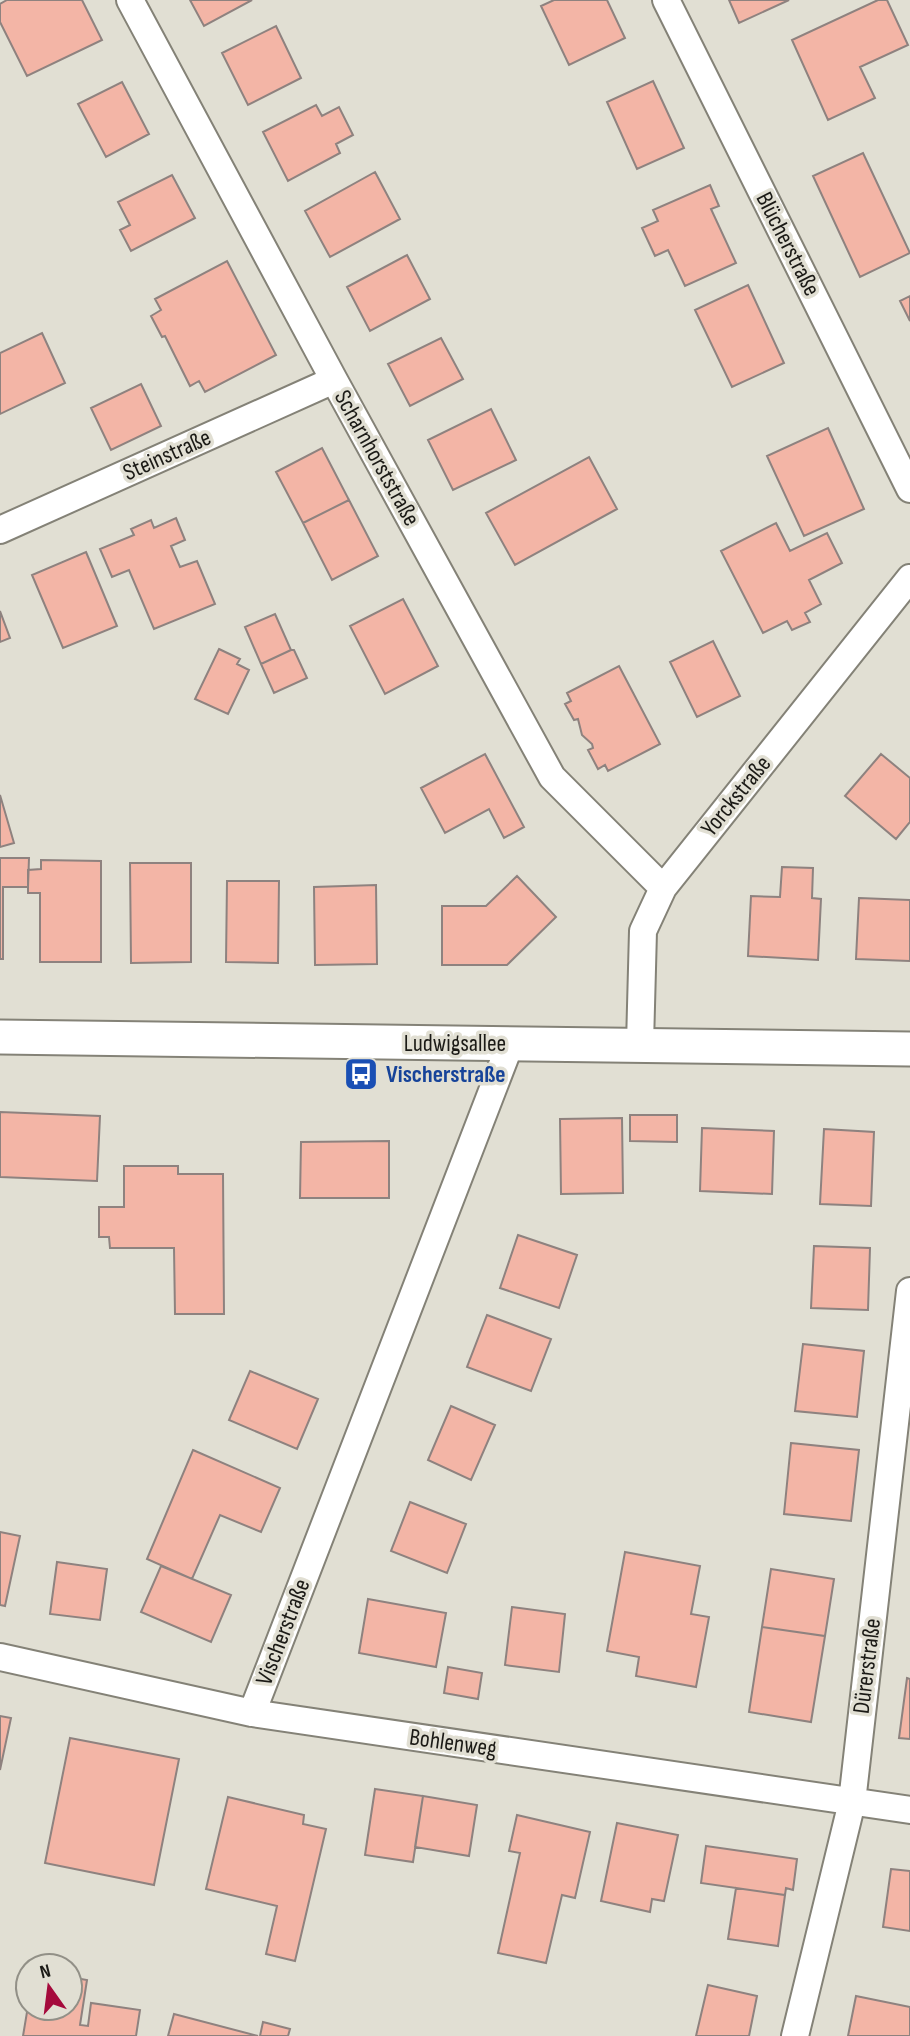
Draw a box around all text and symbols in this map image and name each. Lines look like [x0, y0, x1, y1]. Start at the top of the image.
street label: Blücherstraße [750, 187, 826, 301]
street label: Scharnhorststraße [328, 385, 426, 531]
street label: Steinstraße [119, 423, 215, 487]
street label: Yorckstraße [695, 750, 777, 842]
street label: Ludwigsallee [404, 1029, 506, 1058]
bus stop icon: Vischerstraße [342, 1055, 380, 1093]
place label: Vischerstraße [386, 1060, 505, 1089]
street label: Vischerstraße [250, 1575, 316, 1689]
street label: Dürerstraße [847, 1617, 887, 1715]
street label: Bohlenweg [407, 1723, 499, 1763]
north arrow [14, 1952, 84, 2022]
text: N [38, 1960, 53, 1984]

